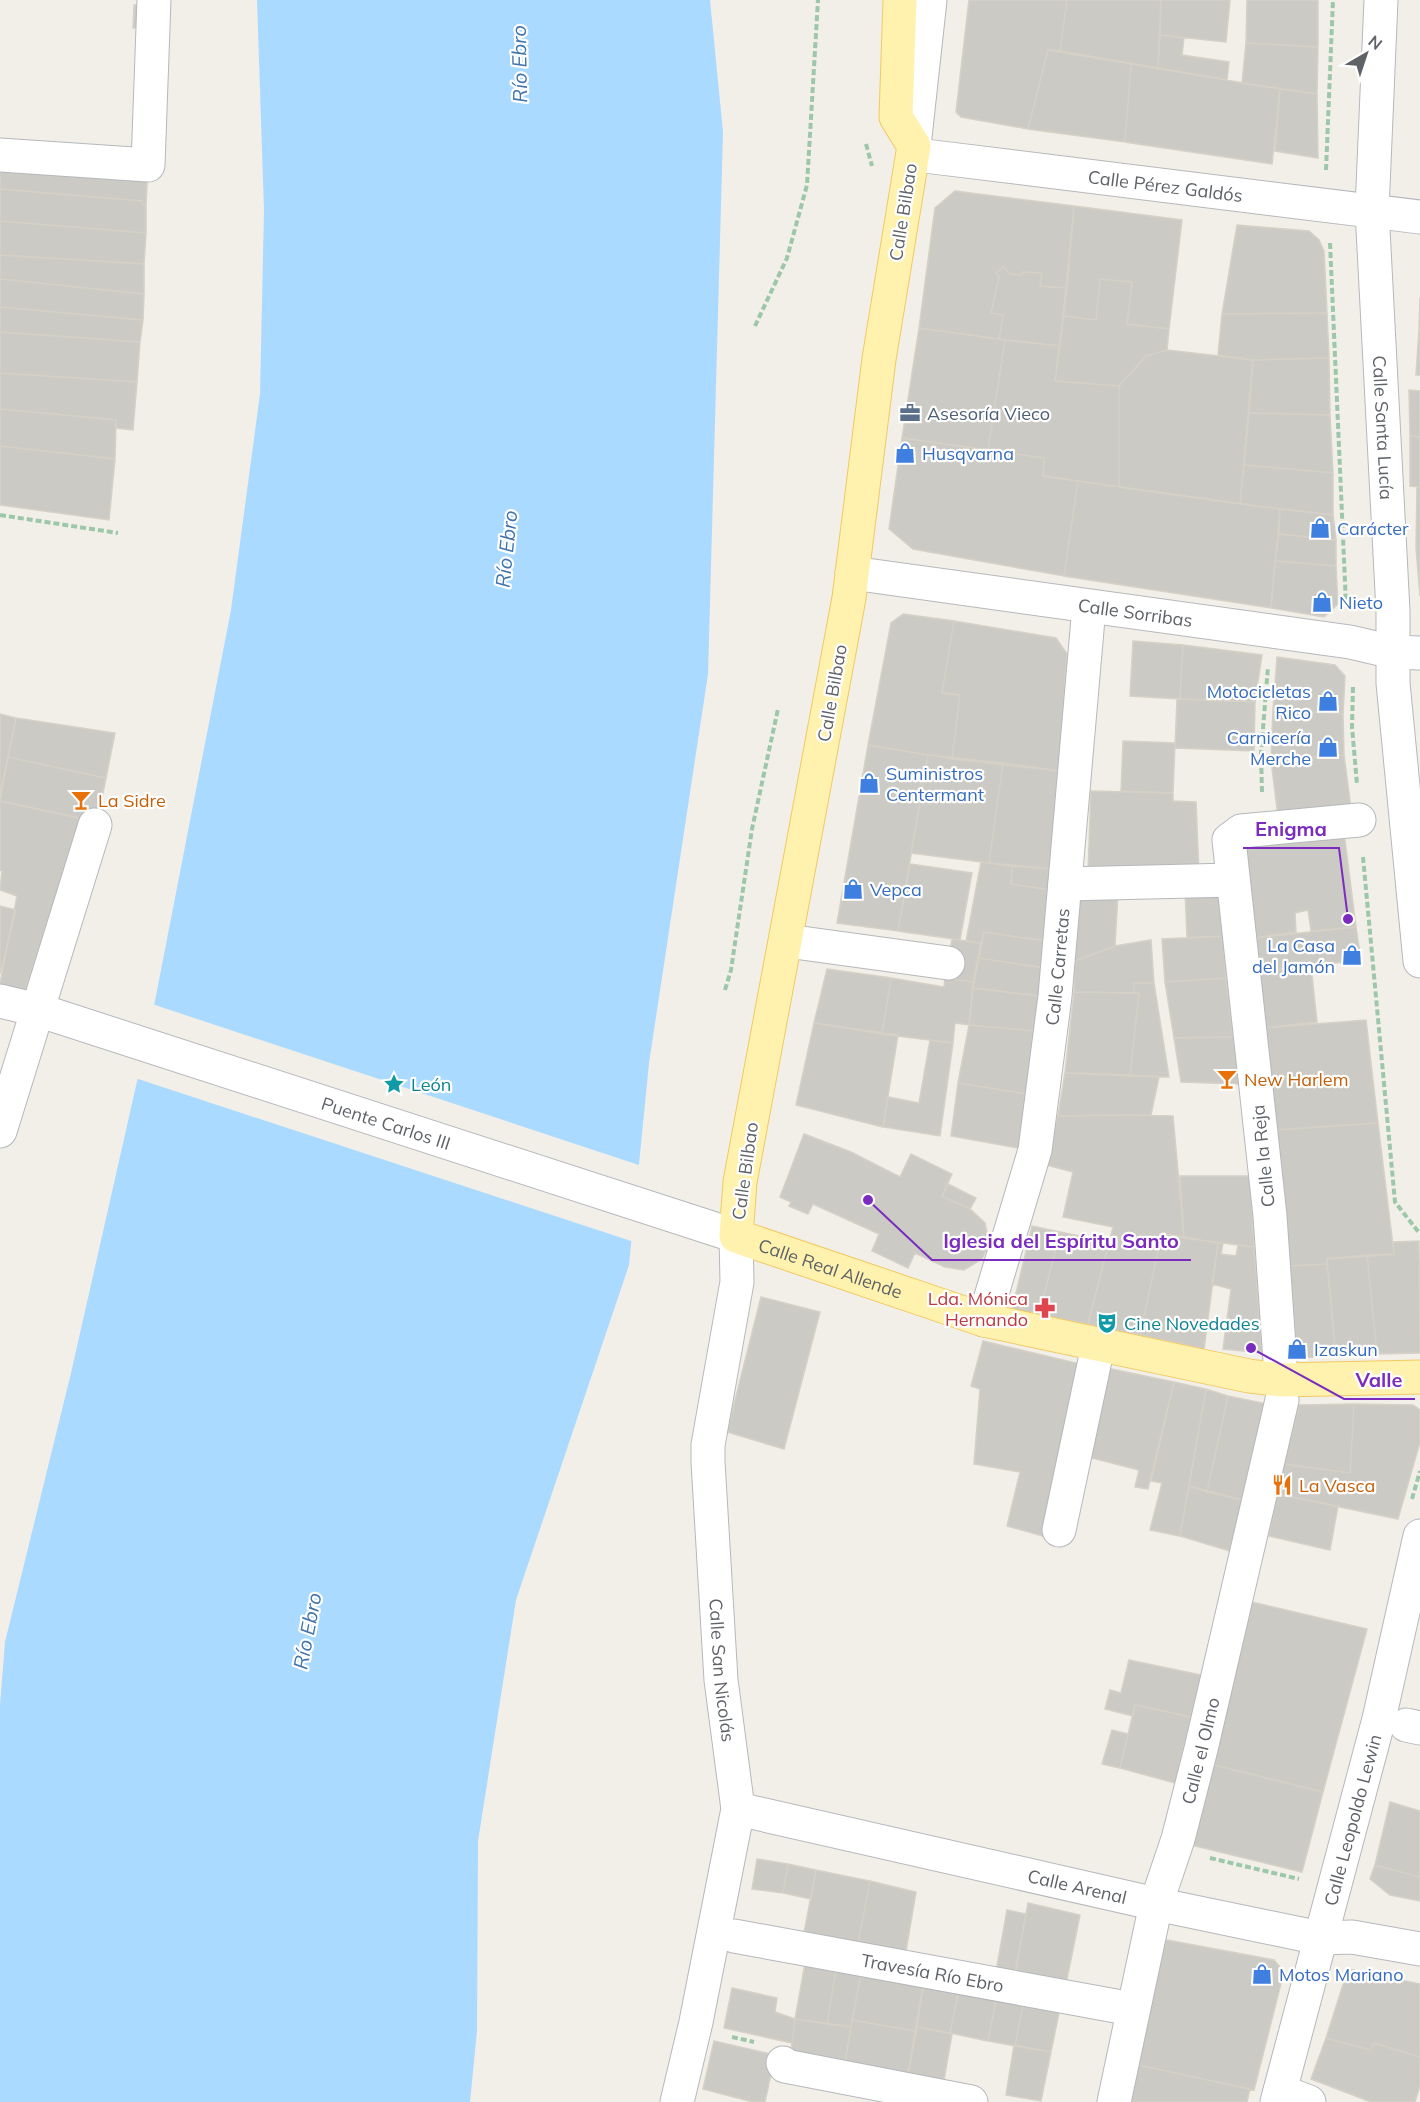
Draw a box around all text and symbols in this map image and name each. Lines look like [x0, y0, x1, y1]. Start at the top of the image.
north arrow [1336, 24, 1396, 84]
water label: Río Ebro [506, 25, 532, 103]
text: N [1364, 31, 1386, 54]
street label: Calle Bilbao [884, 162, 922, 262]
street label: Calle Pérez Galdós [1087, 165, 1244, 207]
street label: Calle Santa Lucía [1368, 355, 1399, 500]
office icon: Asesoría Vieco [898, 401, 922, 425]
place label: Asesoría Vieco [927, 402, 1050, 425]
shop icon: Husqvarna [893, 441, 917, 465]
place label: Husqvarna [922, 442, 1014, 465]
water label: Río Ebro [490, 509, 522, 589]
shop icon: Carácter [1308, 516, 1332, 540]
place label: Carácter [1337, 517, 1409, 540]
shop icon: Nieto [1310, 590, 1334, 614]
place label: Nieto [1339, 591, 1383, 614]
street label: Calle Sorribas [1077, 593, 1194, 632]
street label: Calle Bilbao [812, 642, 852, 744]
place label: Motocicletas Rico [1207, 680, 1311, 724]
shop icon: Motocicletas Rico [1316, 689, 1340, 713]
place label: Carnicería Merche [1227, 726, 1311, 770]
shop icon: Carnicería Merche [1316, 735, 1340, 759]
place label: Suministros Centermant [886, 762, 984, 806]
shop icon: Suministros Centermant [857, 771, 881, 795]
bar icon: La Sidre [69, 788, 93, 812]
place label: La Sidre [98, 789, 166, 812]
callout: Enigma [1243, 810, 1339, 848]
text: Enigma [1255, 816, 1327, 841]
shop icon: Vepca [841, 877, 865, 901]
place label: Vepca [870, 878, 922, 901]
street label: Calle Carretas [1040, 907, 1074, 1027]
place label: La Casa del Jamón [1252, 934, 1335, 978]
shop icon: La Casa del Jamón [1340, 943, 1364, 967]
bar icon: New Harlem [1215, 1067, 1239, 1091]
place label: New Harlem [1244, 1068, 1348, 1091]
place icon: León [382, 1072, 406, 1096]
place label: León [411, 1073, 451, 1096]
street label: Puente Carlos III [319, 1091, 454, 1154]
street label: Calle la Reja [1246, 1104, 1280, 1208]
street label: Calle Bilbao [727, 1121, 763, 1221]
callout: Iglesia del Espíritu Santo [932, 1222, 1191, 1260]
text: Iglesia del Espíritu Santo [943, 1228, 1179, 1253]
street label: Calle Real Allende [756, 1233, 906, 1303]
place label: Lda. Mónica Hernando [928, 1287, 1028, 1331]
pharmacy icon: Lda. Mónica Hernando [1033, 1296, 1057, 1320]
theatre icon: Cine Novedades [1095, 1311, 1119, 1335]
place label: Cine Novedades [1124, 1312, 1260, 1335]
shop icon: Izaskun [1285, 1337, 1309, 1361]
place label: Izaskun [1314, 1338, 1378, 1361]
callout: Valle [1344, 1361, 1415, 1399]
text: Valle [1354, 1367, 1403, 1392]
restaurant icon: La Vasca [1270, 1473, 1294, 1497]
place label: La Vasca [1299, 1474, 1375, 1497]
water label: Río Ebro [287, 1591, 327, 1671]
street label: Calle San Nicolás [705, 1598, 741, 1743]
street label: Calle el Olmo [1176, 1695, 1224, 1807]
street label: Calle Leopoldo Lewin [1318, 1731, 1386, 1908]
street label: Calle Arenal [1026, 1864, 1129, 1909]
street label: Travesía Río Ebro [860, 1948, 1006, 1997]
shop icon: Motos Mariano [1250, 1962, 1274, 1986]
place label: Motos Mariano [1279, 1963, 1403, 1986]

